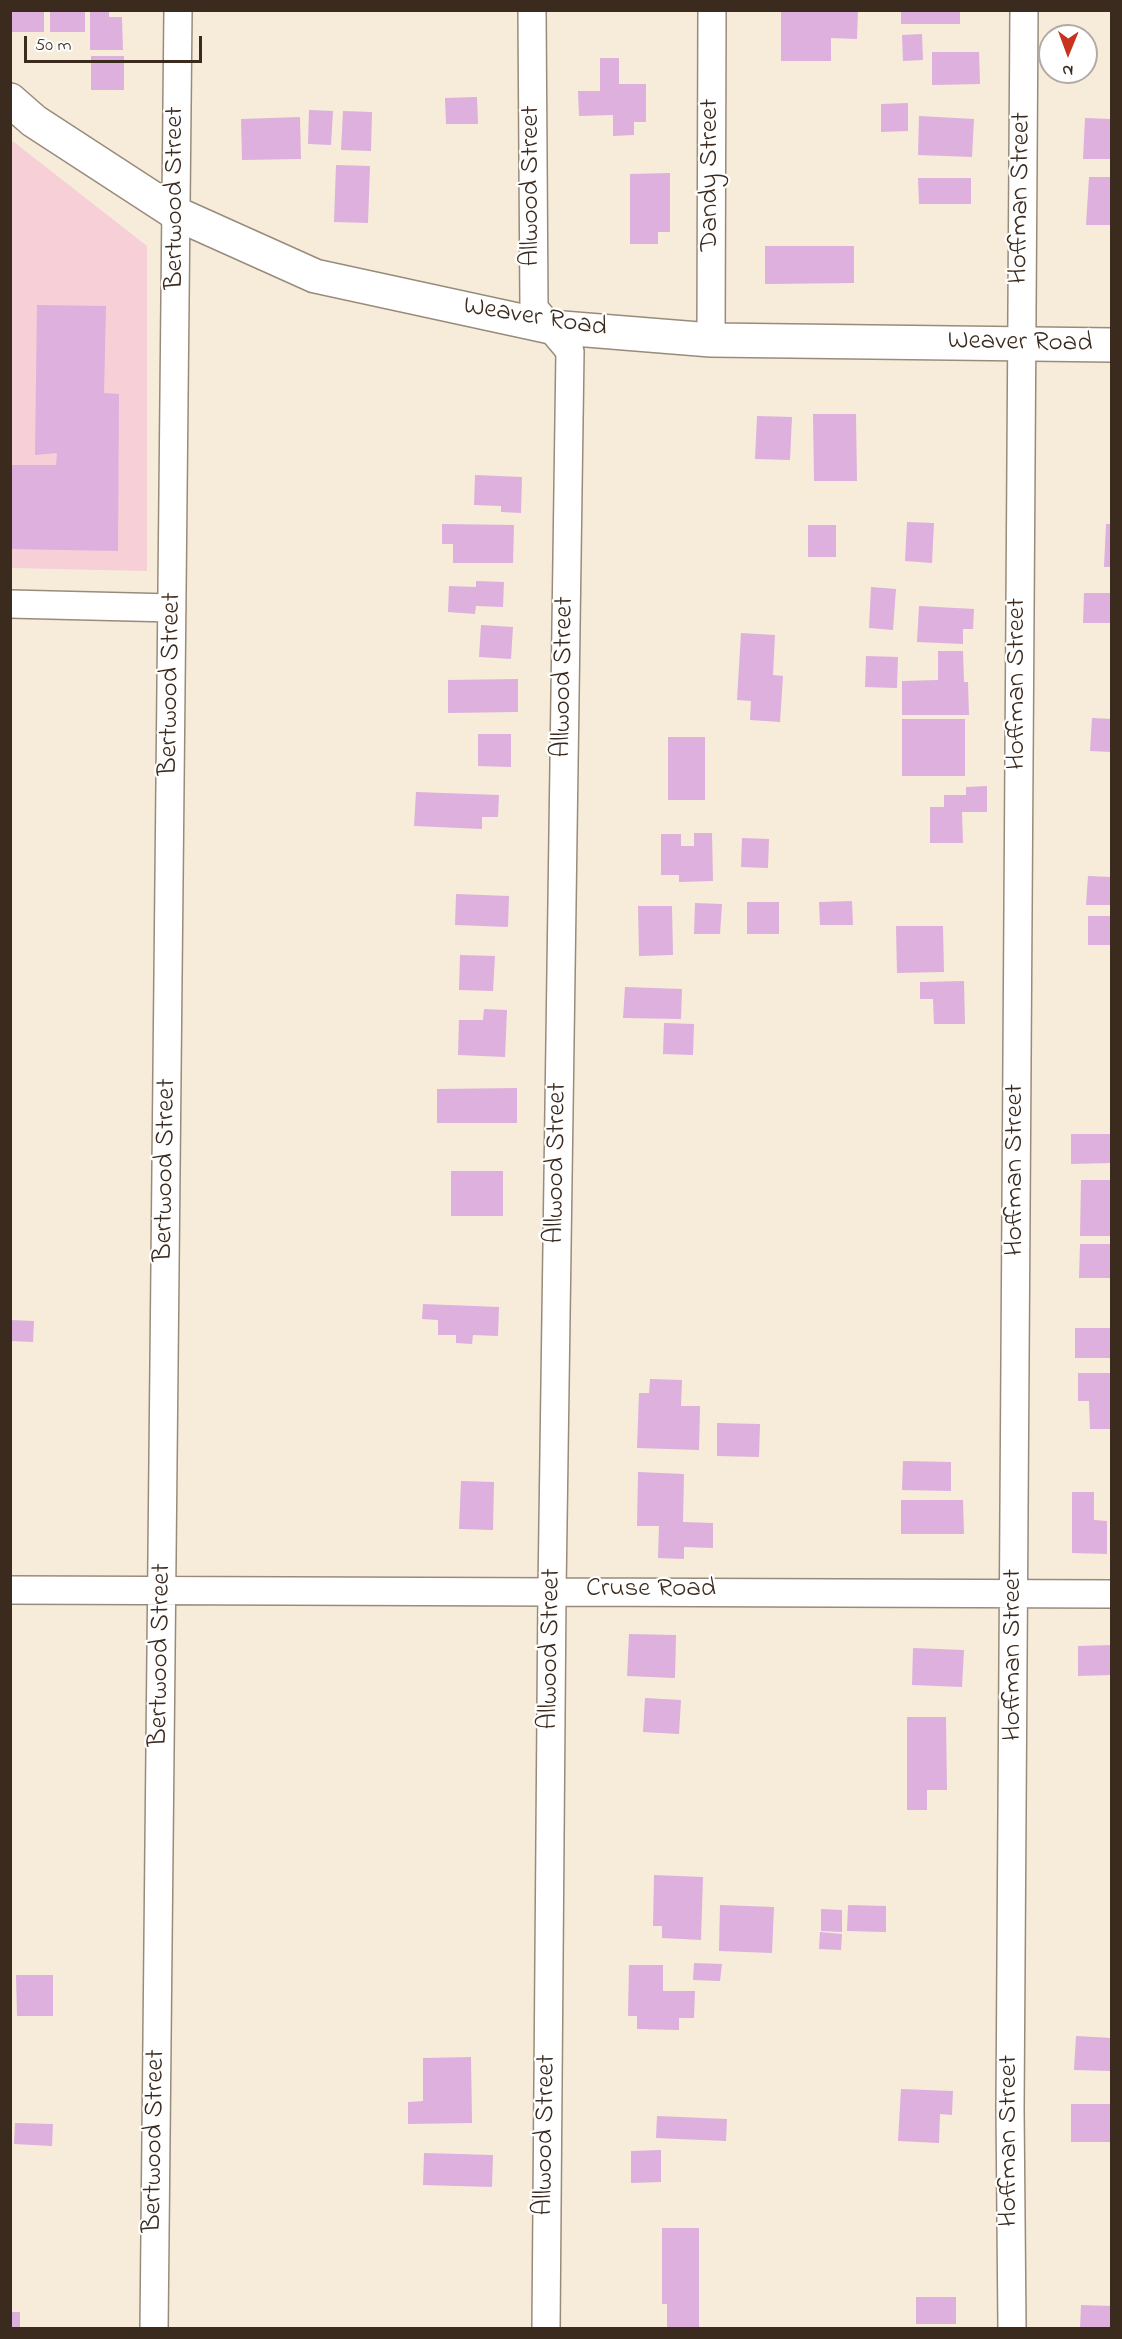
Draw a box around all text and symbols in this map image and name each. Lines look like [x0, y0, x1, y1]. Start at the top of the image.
scale bar [27, 24, 206, 62]
north arrow [1038, 24, 1098, 84]
text: 50 m [35, 33, 72, 59]
text: N [1062, 58, 1073, 82]
street label: Dandy Street [696, 99, 728, 251]
street label: Allwood Street [517, 105, 549, 267]
street label: Bertwood Street [161, 106, 193, 290]
street label: Hoffman Street [1004, 112, 1040, 284]
street label: Weaver Road [461, 292, 609, 346]
street label: Weaver Road [947, 327, 1093, 361]
street label: Bertwood Street [154, 592, 190, 776]
street label: Allwood Street [547, 596, 583, 758]
street label: Hoffman Street [1003, 598, 1035, 770]
street label: Bertwood Street [149, 1078, 185, 1262]
street label: Allwood Street [540, 1082, 576, 1244]
street label: Hoffman Street [1001, 1084, 1033, 1256]
street label: Bertwood Street [144, 1563, 180, 1747]
street label: Allwood Street [534, 1568, 570, 1730]
street label: Hoffman Street [999, 1569, 1031, 1741]
street label: Cruse Road [586, 1575, 716, 1607]
street label: Bertwood Street [138, 2049, 174, 2233]
street label: Allwood Street [529, 2054, 565, 2216]
street label: Hoffman Street [995, 2055, 1027, 2227]

